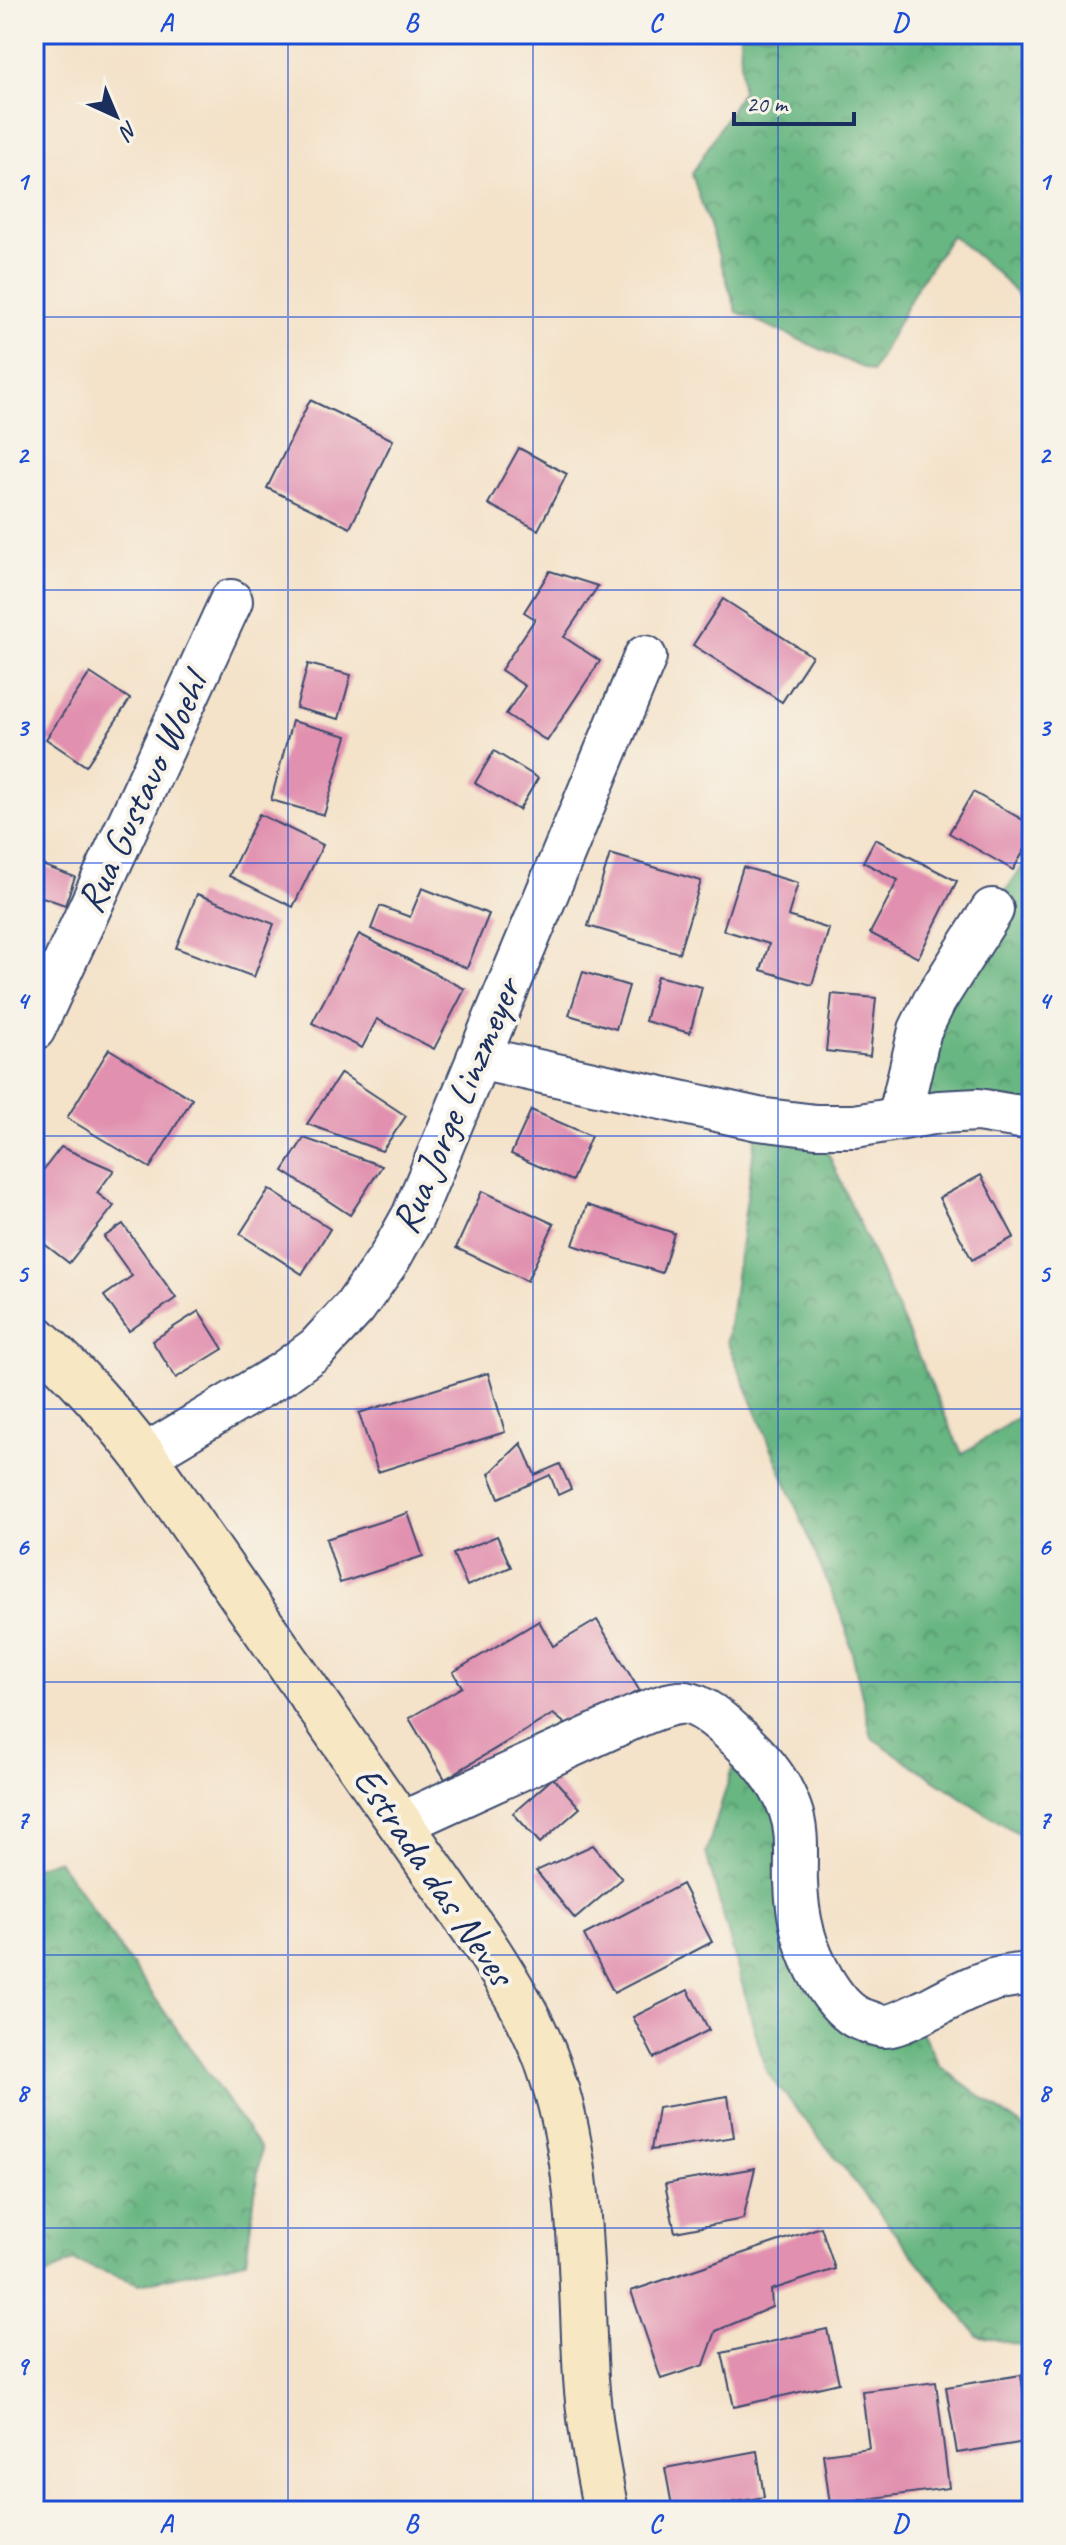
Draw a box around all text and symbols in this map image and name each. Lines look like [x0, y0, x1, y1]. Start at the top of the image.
text: A [159, 6, 174, 39]
text: B [404, 6, 420, 39]
text: C [649, 6, 665, 39]
text: D [892, 6, 910, 39]
north arrow [76, 76, 156, 156]
scale bar [734, 76, 854, 126]
text: 20 m [746, 89, 789, 119]
text: N [112, 115, 144, 147]
text: 1 [16, 165, 31, 198]
text: 1 [1038, 165, 1053, 198]
text: 2 [16, 438, 30, 471]
text: 2 [1038, 438, 1052, 471]
street label: Rua Gustavo Woehl [65, 660, 222, 921]
text: 3 [16, 711, 30, 744]
text: 3 [1038, 711, 1052, 744]
street label: Rua Jorge Linzmeyer [380, 968, 534, 1241]
text: 4 [16, 984, 31, 1017]
text: 4 [1038, 984, 1053, 1017]
text: 5 [16, 1257, 30, 1290]
text: 5 [1038, 1257, 1052, 1290]
text: 6 [16, 1530, 30, 1563]
text: 6 [1038, 1530, 1052, 1563]
street label: Estrada das Neves [342, 1757, 528, 1998]
text: 7 [16, 1803, 30, 1836]
text: 7 [1038, 1803, 1052, 1836]
text: 8 [16, 2076, 31, 2109]
text: 8 [1038, 2076, 1053, 2109]
text: 9 [16, 2349, 30, 2382]
text: 9 [1038, 2349, 1052, 2382]
text: A [159, 2507, 174, 2540]
text: B [404, 2507, 420, 2540]
text: C [649, 2507, 665, 2540]
text: D [892, 2507, 910, 2540]

